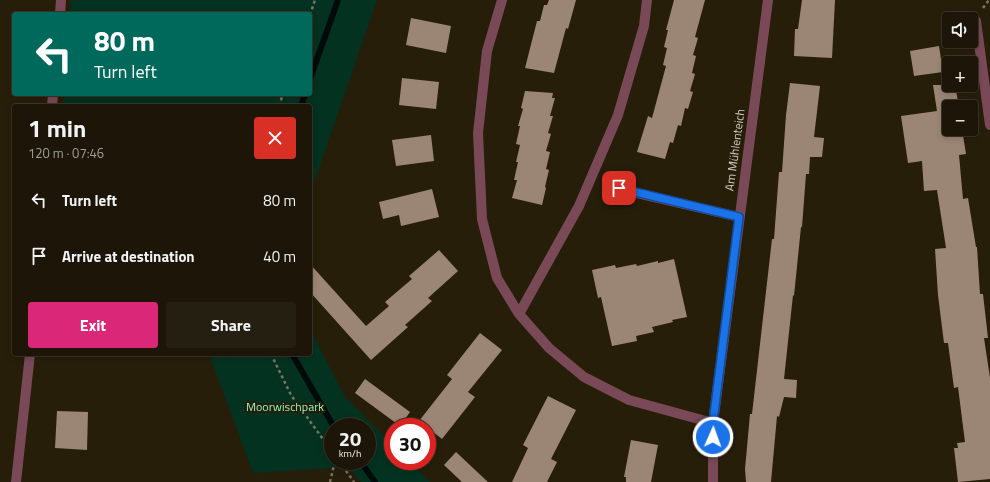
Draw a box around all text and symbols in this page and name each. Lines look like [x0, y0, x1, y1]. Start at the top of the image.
map controls [942, 12, 978, 136]
button: sound [942, 12, 978, 48]
text: 80 m [94, 19, 155, 62]
icon: left [28, 28, 80, 80]
button: + [942, 56, 978, 92]
text: Turn left [94, 58, 157, 85]
button: − [942, 100, 978, 136]
street label: Am Mühlenteich [719, 108, 750, 192]
text: 1 min [28, 110, 86, 146]
button: close [254, 117, 296, 159]
text: 120 m · 07:46 [28, 143, 104, 163]
pin [602, 171, 636, 205]
icon: arrive [608, 177, 630, 199]
icon: left [28, 189, 50, 211]
text: Turn left [62, 189, 117, 212]
text: 80 m [263, 189, 296, 212]
icon: arrive [28, 245, 50, 267]
text: Arrive at destination [62, 245, 195, 268]
text: 40 m [263, 245, 296, 268]
button: Exit [28, 302, 158, 348]
button: Share [166, 302, 296, 348]
park label: Moorwischpark [246, 397, 324, 416]
position arrow [692, 416, 734, 458]
speed limit sign: 30 [384, 418, 436, 470]
text: 20 [339, 423, 361, 454]
text: km/h [339, 446, 361, 461]

